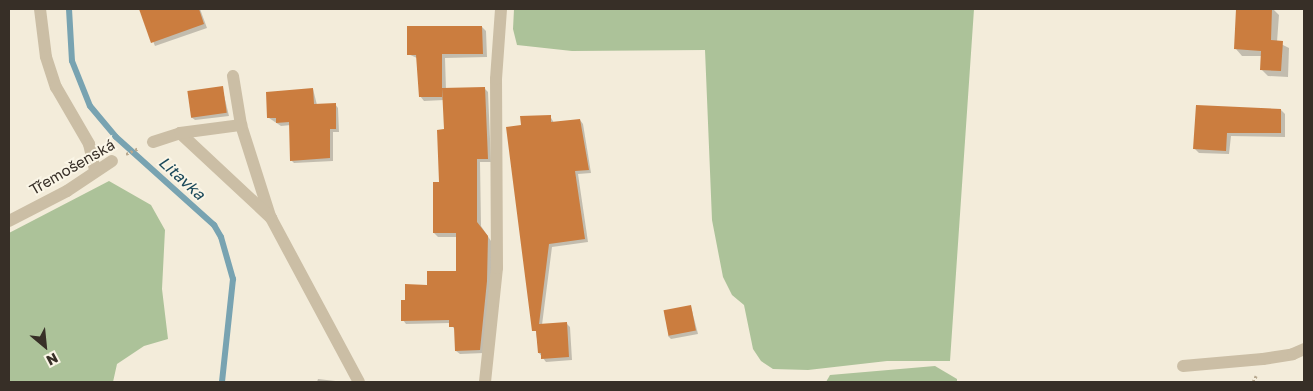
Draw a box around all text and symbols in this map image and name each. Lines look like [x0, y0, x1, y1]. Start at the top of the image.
street label: Třemošenská [26, 135, 118, 199]
water label: Litavka [155, 152, 209, 204]
north arrow [20, 321, 70, 371]
text: N [44, 350, 61, 370]

